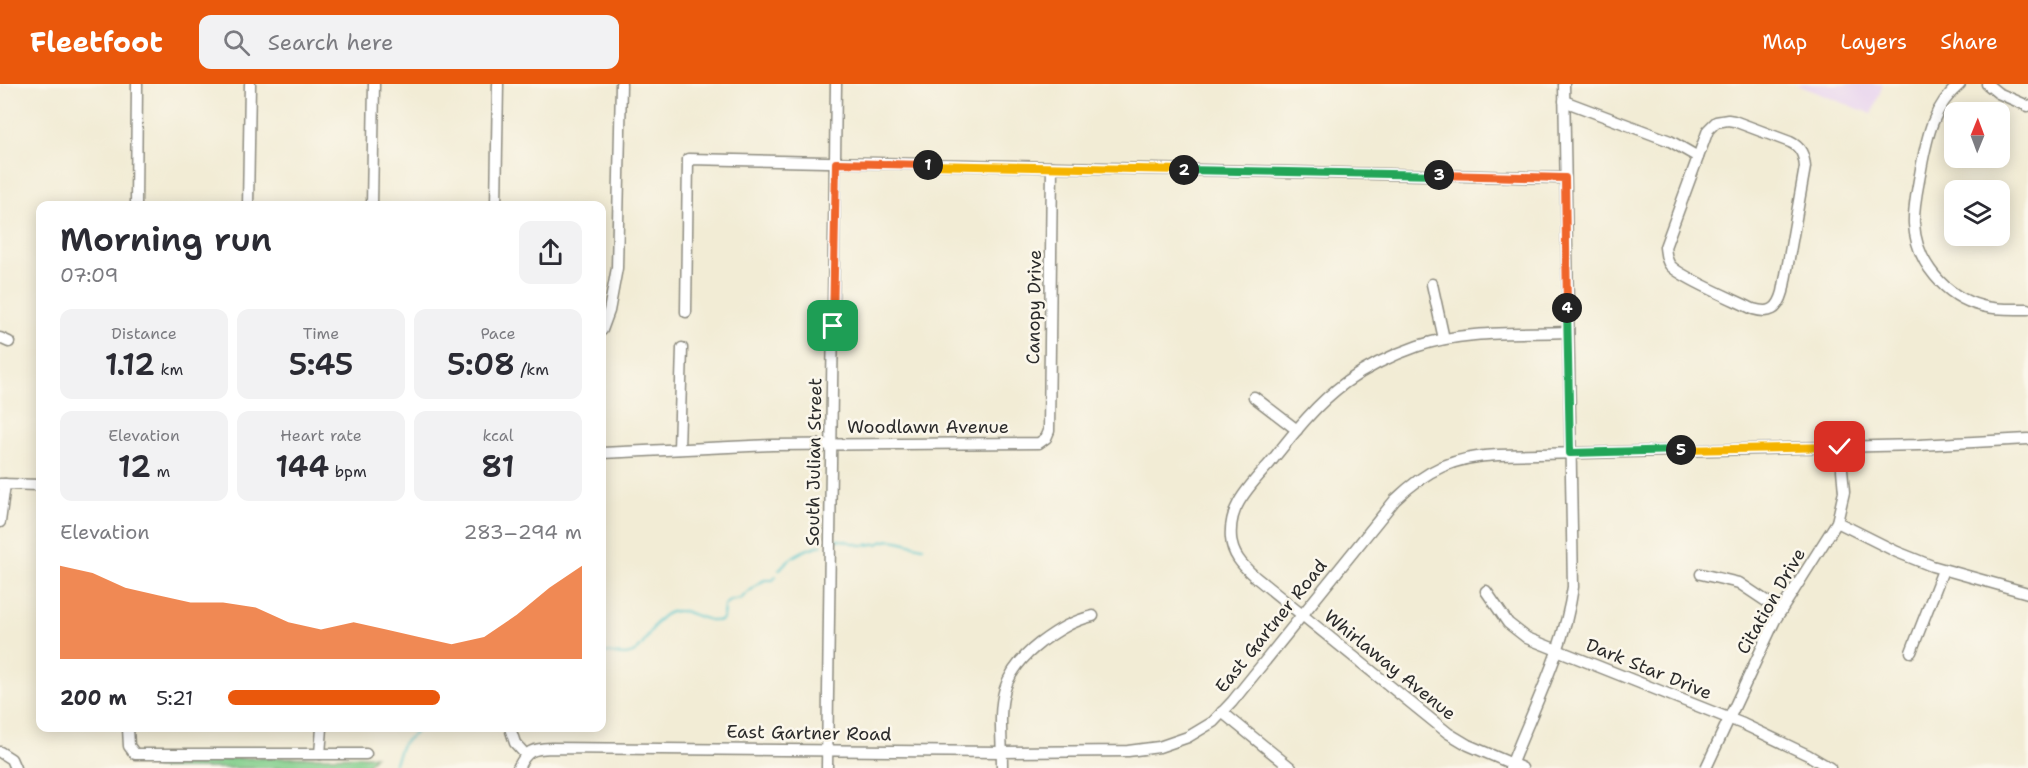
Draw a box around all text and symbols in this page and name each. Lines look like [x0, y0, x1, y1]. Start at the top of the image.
search box [199, 15, 619, 69]
text: Fleetfoot [30, 23, 163, 61]
icon: search [220, 26, 253, 59]
text: Search here [268, 28, 393, 57]
text: Map [1762, 28, 1807, 56]
text: Layers [1840, 28, 1907, 56]
text: Share [1940, 28, 1998, 56]
north arrow [1944, 102, 2010, 168]
map controls [1944, 102, 2010, 246]
pin: 1 [913, 150, 943, 180]
text: 1 [924, 154, 932, 175]
pin: 2 [1169, 155, 1199, 185]
text: 2 [1178, 159, 1190, 180]
pin: 3 [1424, 160, 1454, 190]
text: 3 [1433, 164, 1445, 185]
button: layers [1944, 180, 2010, 246]
text: Morning run [60, 217, 272, 262]
button: share [519, 221, 582, 284]
street label: Canopy Drive [1021, 249, 1047, 365]
text: 07:09 [60, 262, 118, 288]
pin: 4 [1552, 293, 1582, 323]
text: 4 [1561, 297, 1573, 318]
pin [807, 300, 858, 351]
icon: arrive [816, 309, 849, 342]
text: Distance [111, 323, 177, 344]
text: Time [303, 323, 339, 344]
text: Pace [480, 323, 516, 344]
text: 1.12 [105, 344, 155, 385]
text: 5:45 [289, 344, 353, 385]
text: 5:08 [447, 344, 515, 385]
text: km [155, 359, 183, 380]
text: /km [515, 359, 549, 380]
street label: South Julian Street [801, 377, 827, 546]
street label: Woodlawn Avenue [847, 415, 1009, 439]
pin [1814, 421, 1865, 472]
text: Elevation [108, 425, 180, 446]
text: Heart rate [280, 425, 362, 446]
text: kcal [482, 425, 514, 446]
icon: check [1823, 430, 1856, 463]
pin: 5 [1666, 435, 1696, 465]
text: 5 [1676, 439, 1686, 460]
text: 12 [118, 446, 151, 487]
text: 144 [275, 446, 329, 487]
text: 81 [481, 446, 515, 487]
text: m [151, 461, 170, 482]
text: bpm [329, 461, 367, 482]
text: Elevation [60, 519, 150, 545]
text: 283–294 m [464, 519, 582, 545]
street label: Citation Drive [1731, 544, 1811, 658]
street label: East Gartner Road [1210, 554, 1332, 698]
street label: Whirlaway Avenue [1319, 604, 1461, 726]
street label: Dark Star Drive [1582, 633, 1716, 705]
text: 200 m [60, 685, 127, 711]
text: 5:21 [156, 685, 193, 711]
street label: East Gartner Road [726, 720, 892, 746]

